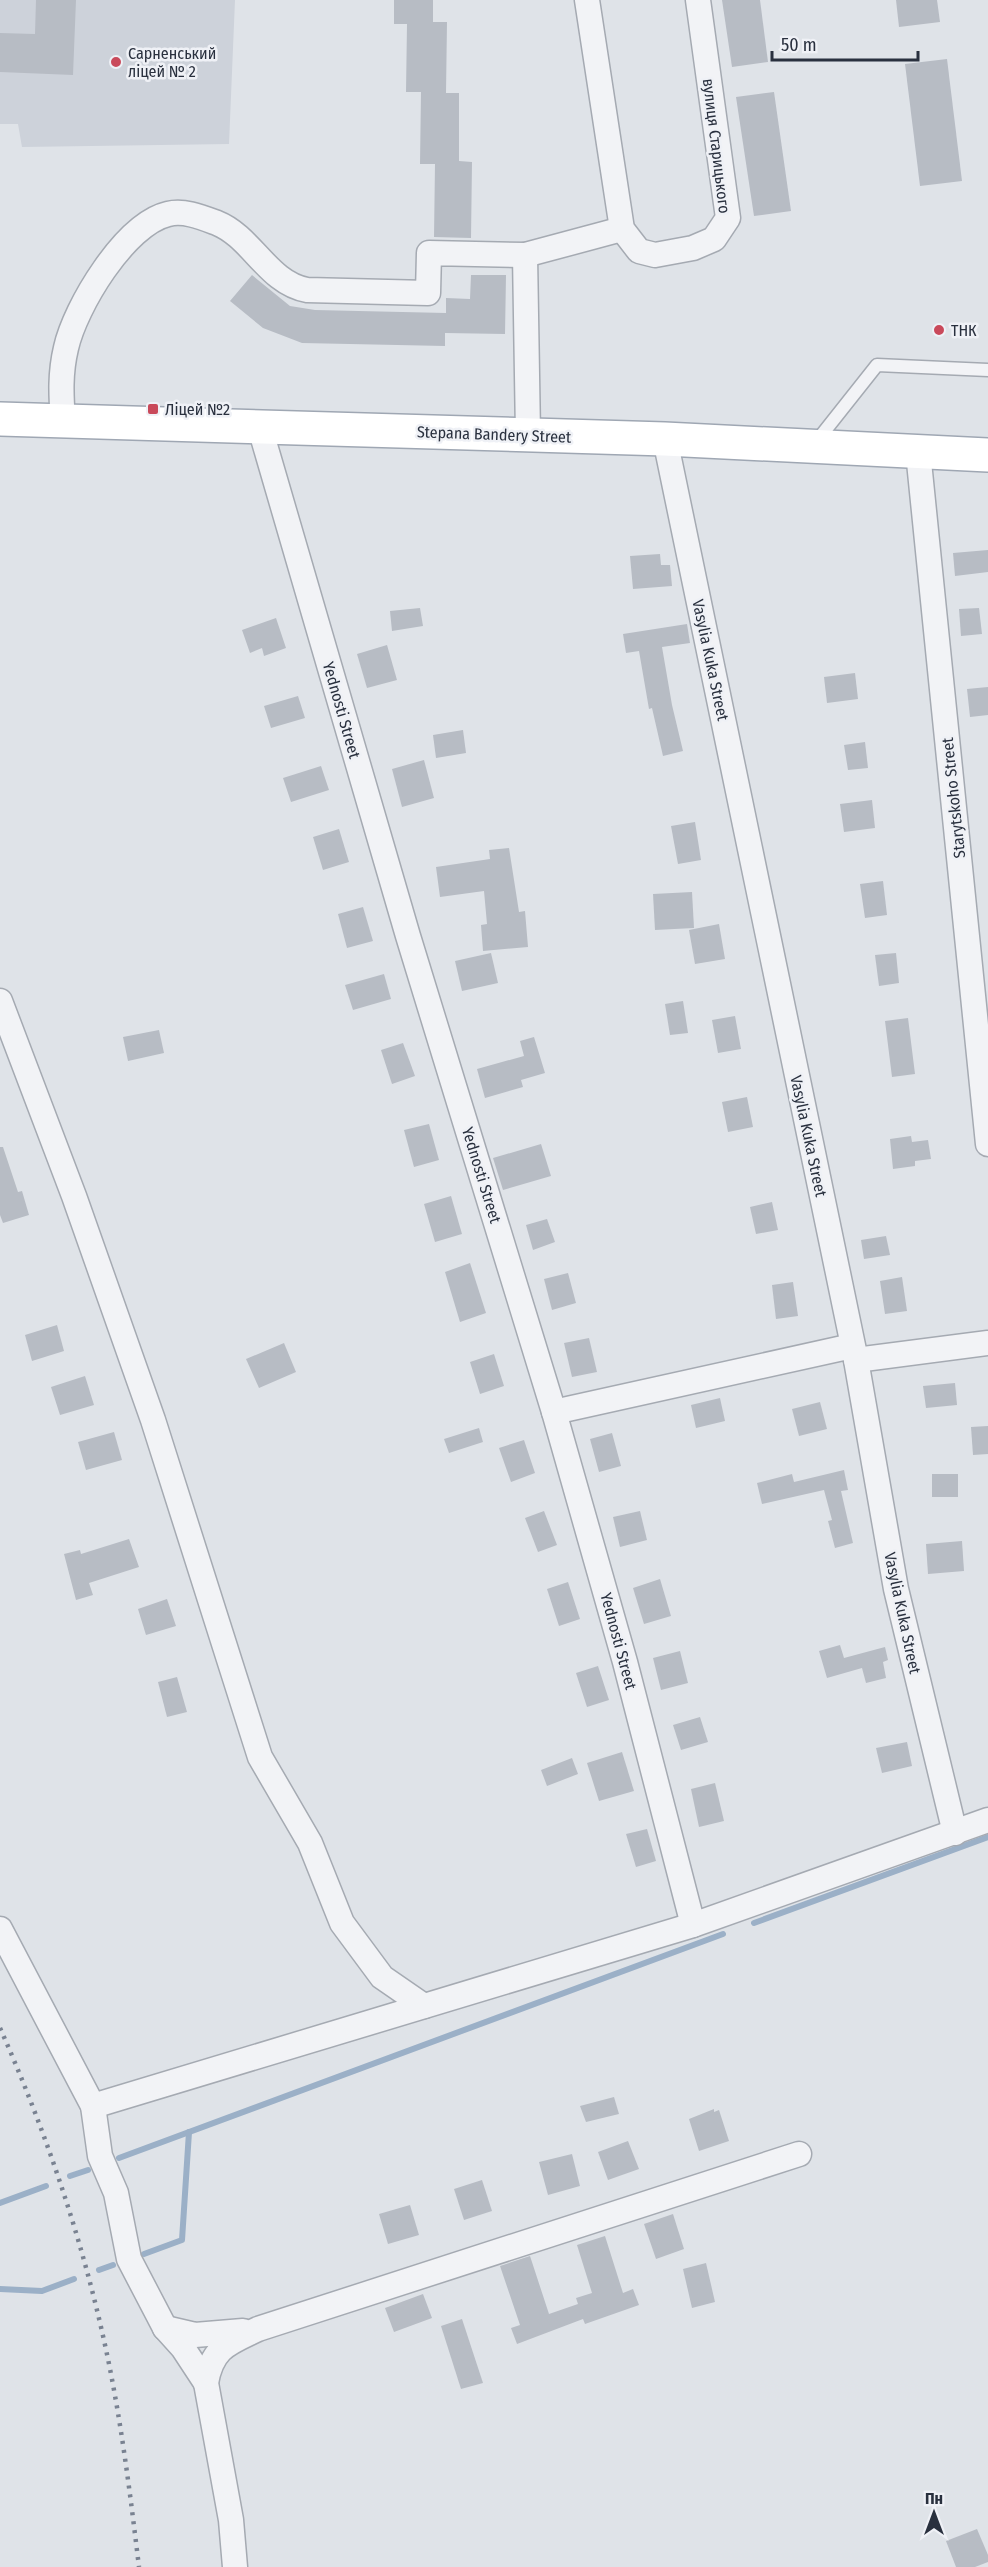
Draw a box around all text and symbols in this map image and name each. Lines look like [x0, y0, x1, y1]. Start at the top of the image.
scale bar [772, 24, 918, 62]
text: 50 m [781, 34, 817, 56]
place label: Сарненський ліцей № 2 [128, 44, 216, 81]
marker: Сарненський ліцей № 2 [109, 55, 123, 69]
street label: вулиця Старицького [699, 78, 734, 215]
place label: ТНК [951, 321, 977, 340]
marker: ТНК [932, 323, 946, 337]
place label: Ліцей №2 [165, 400, 230, 419]
marker: Ліцей №2 [146, 402, 160, 416]
street label: Stepana Bandery Street [416, 422, 572, 447]
street label: Vasylia Kuka Street [688, 598, 733, 723]
street label: Yednosti Street [319, 660, 365, 761]
street label: Starytskoho Street [938, 736, 969, 859]
street label: Vasylia Kuka Street [786, 1074, 831, 1199]
street label: Yednosti Street [458, 1125, 505, 1226]
street label: Vasylia Kuka Street [880, 1551, 925, 1676]
street label: Yednosti Street [596, 1591, 641, 1692]
north arrow [904, 2483, 964, 2543]
text: Пн [925, 2489, 943, 2508]

